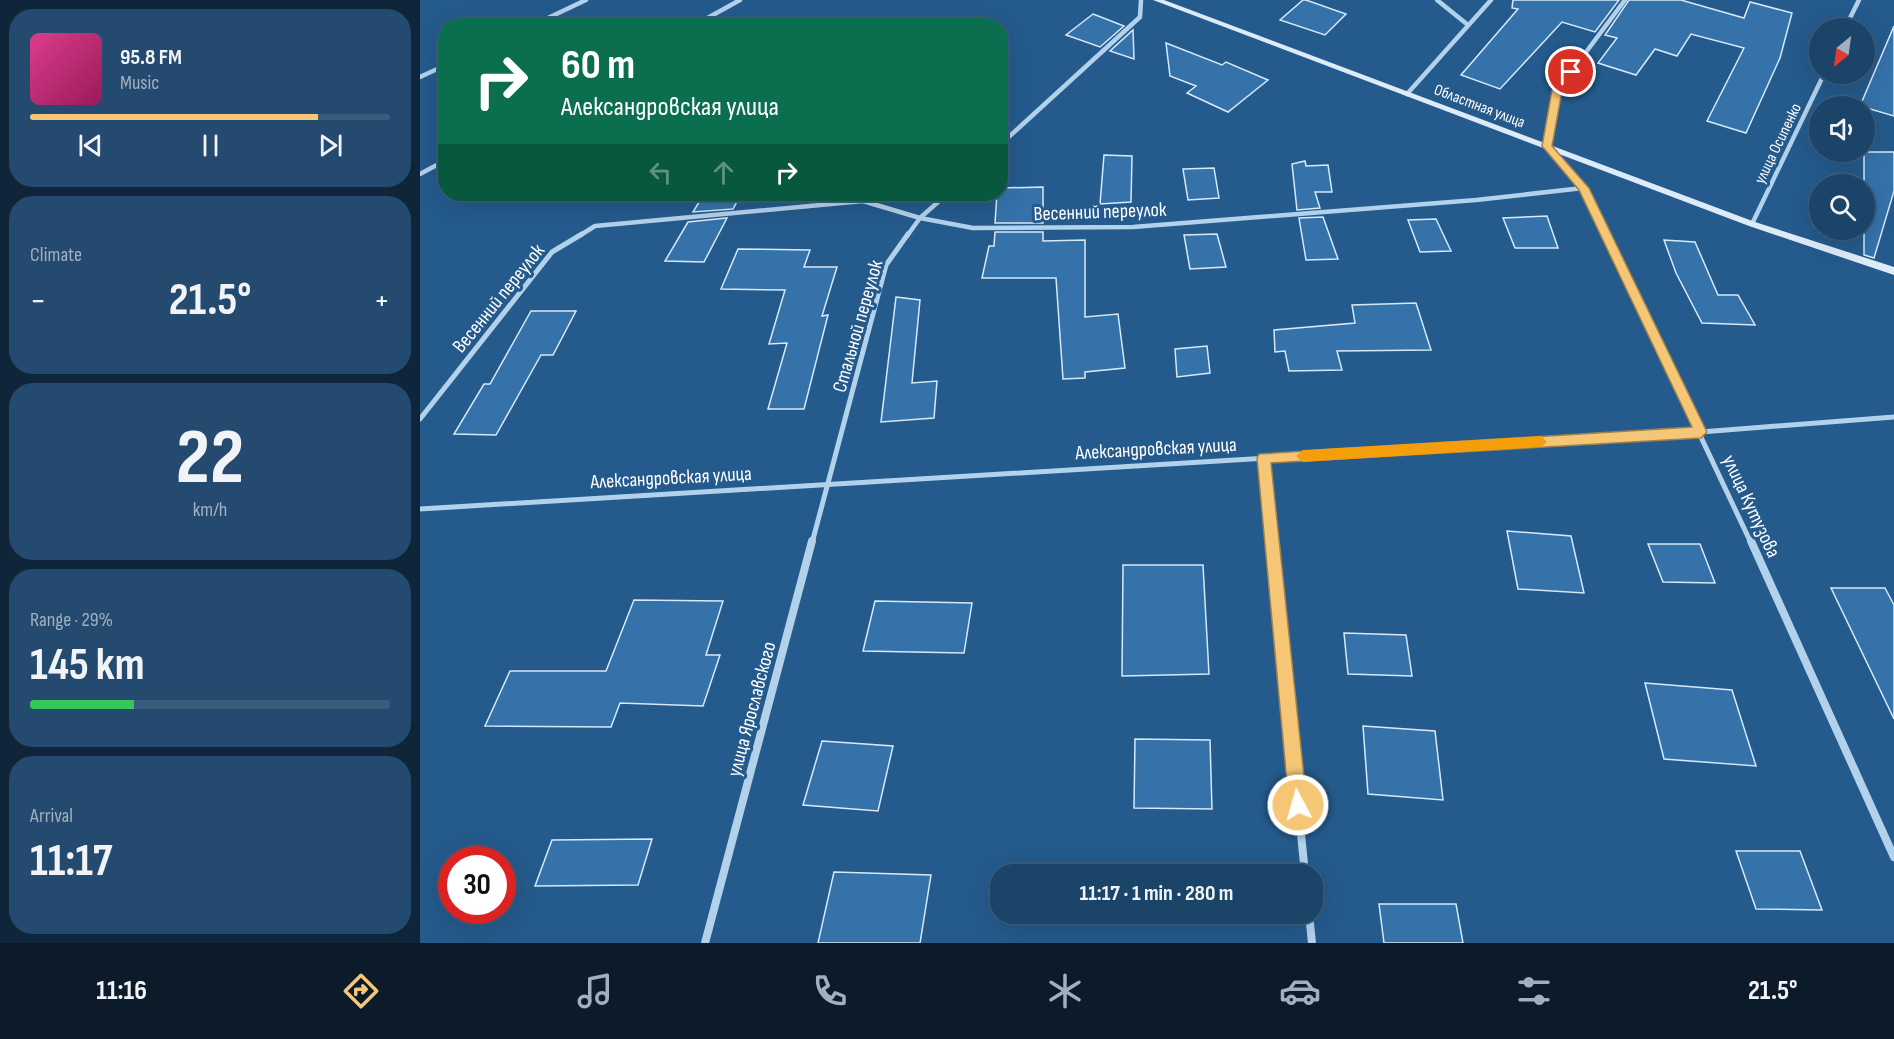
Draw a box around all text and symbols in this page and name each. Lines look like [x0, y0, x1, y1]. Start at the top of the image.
north arrow [1809, 18, 1875, 84]
map controls [1809, 18, 1875, 240]
text: 60 m [561, 40, 635, 91]
icon: right [462, 42, 540, 120]
text: 95.8 FM [120, 44, 182, 71]
pin [1545, 46, 1596, 97]
icon: arrive [1554, 55, 1587, 88]
text: Music [120, 71, 159, 95]
street label: Областная улица [1431, 80, 1528, 132]
text: Александровская улица [561, 91, 779, 123]
button: sound [1809, 96, 1875, 162]
street label: улица Осипенко [1751, 100, 1806, 187]
icon: previous [74, 129, 107, 162]
icon: pause [194, 129, 227, 162]
icon: next [314, 129, 347, 162]
icon: left [644, 156, 677, 189]
icon: ahead [707, 156, 740, 189]
icon: right [770, 156, 803, 189]
button: search [1809, 174, 1875, 240]
street label: Весенний переулок [1033, 198, 1167, 226]
street label: Весенний переулок [448, 239, 550, 358]
text: Climate [30, 243, 82, 267]
street label: Стальной переулок [828, 257, 888, 395]
text: 21.5° [169, 273, 251, 328]
text: − [30, 281, 46, 321]
text: + [374, 281, 390, 321]
text: 22 [176, 412, 244, 505]
street label: Александровская улица [1074, 433, 1237, 465]
street label: улица Кутузова [1717, 451, 1785, 562]
street label: Александровская улица [589, 462, 752, 494]
text: km/h [193, 498, 227, 522]
text: Range · 29% [30, 608, 113, 632]
text: 145 km [30, 638, 145, 693]
street label: улица Ярославского [722, 639, 782, 779]
position arrow [1266, 773, 1330, 837]
text: Arrival [30, 804, 73, 828]
text: 11:17 [30, 834, 112, 889]
speed limit sign: 30 [438, 846, 516, 924]
text: 11:17 · 1 min · 280 m [1080, 880, 1233, 907]
icon: directions [340, 970, 382, 1012]
icon: music [574, 970, 616, 1012]
icon: phone [809, 970, 851, 1012]
icon: climate [1044, 970, 1086, 1012]
icon: car [1279, 970, 1321, 1012]
icon: filters [1513, 970, 1555, 1012]
text: 11:16 [96, 975, 147, 1007]
text: 21.5° [1748, 975, 1798, 1007]

